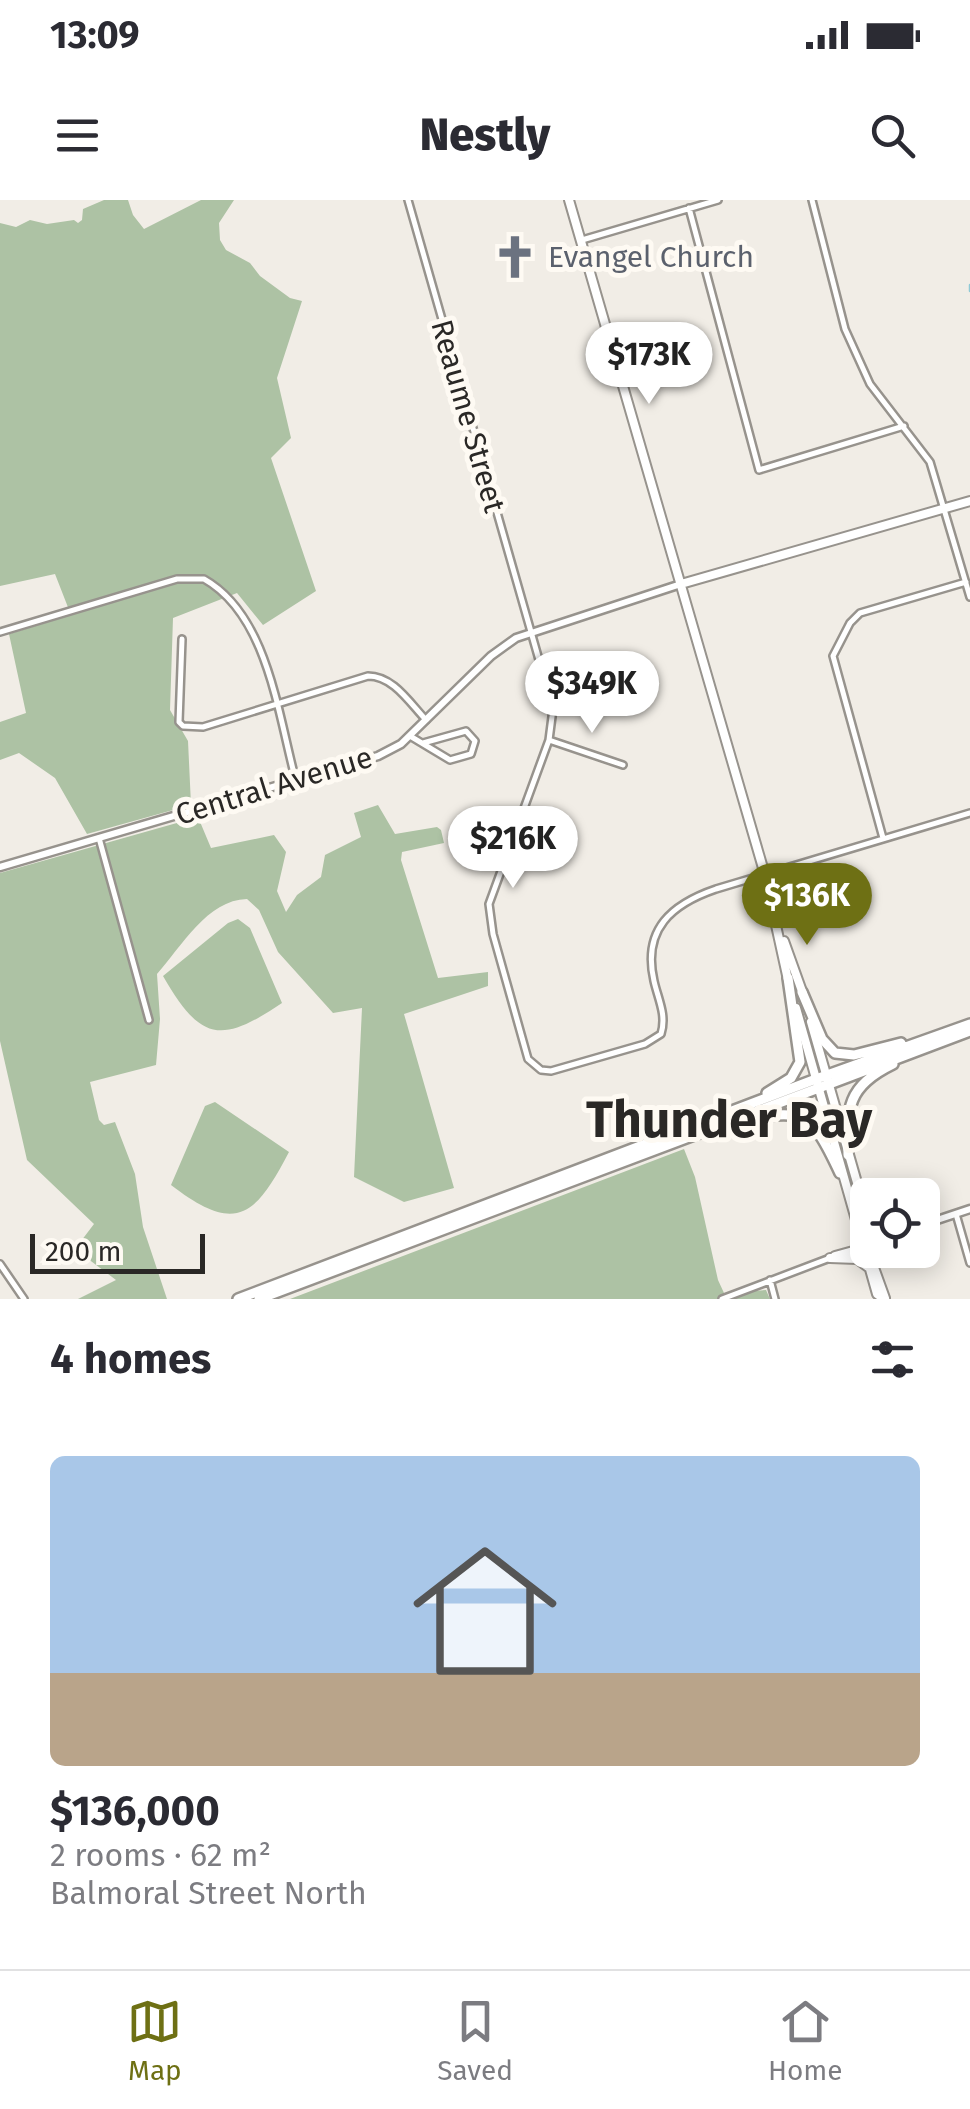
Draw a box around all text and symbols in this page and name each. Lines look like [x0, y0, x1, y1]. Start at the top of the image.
text: 13:09 [50, 12, 140, 58]
icon: menu [50, 108, 105, 163]
text: Nestly [420, 108, 550, 162]
icon: search [865, 108, 920, 163]
church icon: Evangel Church [491, 233, 539, 281]
place label: Evangel Church [548, 239, 754, 275]
street label: Reaume Street [423, 315, 513, 517]
pin: $173K [579, 322, 719, 407]
text: $173K [608, 335, 690, 373]
pin: $349K [522, 651, 662, 736]
text: $349K [547, 664, 637, 702]
street label: Central Avenue [171, 739, 377, 833]
pin: $216K [443, 806, 583, 891]
text: $216K [470, 819, 556, 857]
pin: $136K [737, 863, 877, 948]
text: $136K [764, 876, 850, 914]
district label: Thunder Bay [586, 1090, 873, 1150]
map controls [850, 1178, 940, 1268]
button: locate [850, 1178, 940, 1268]
scale bar [30, 1229, 205, 1274]
text: 200 m [45, 1235, 122, 1268]
icon: filters [865, 1332, 920, 1387]
text: 4 homes [50, 1334, 211, 1384]
icon: home [395, 1521, 575, 1701]
text: $136,000 [50, 1786, 220, 1836]
text: 2 rooms · 62 m² [50, 1836, 271, 1874]
text: Balmoral Street North [50, 1874, 367, 1912]
tab: Map [127, 1994, 182, 2087]
tab: Saved [437, 1994, 513, 2087]
tab: Home [768, 1994, 843, 2087]

